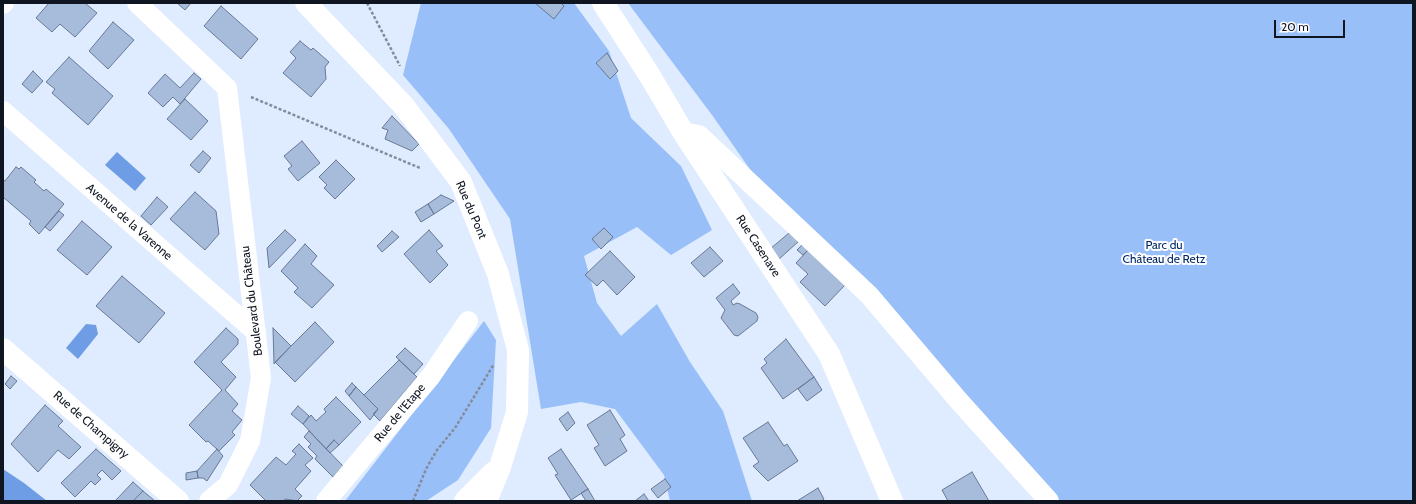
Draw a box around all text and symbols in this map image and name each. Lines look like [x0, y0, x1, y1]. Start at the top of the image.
scale bar [1276, 12, 1347, 38]
text: 20 m [1281, 19, 1309, 34]
street label: Rue du Pont [452, 179, 490, 241]
street label: Avenue de la Varenne [83, 181, 175, 263]
street label: Rue Casenave [733, 212, 783, 280]
park label: Parc du Château de Retz [1123, 238, 1205, 266]
street label: Boulevard du Château [238, 245, 266, 357]
street label: Rue de l'Etape [371, 381, 429, 445]
street label: Rue de Champigny [50, 388, 132, 462]

